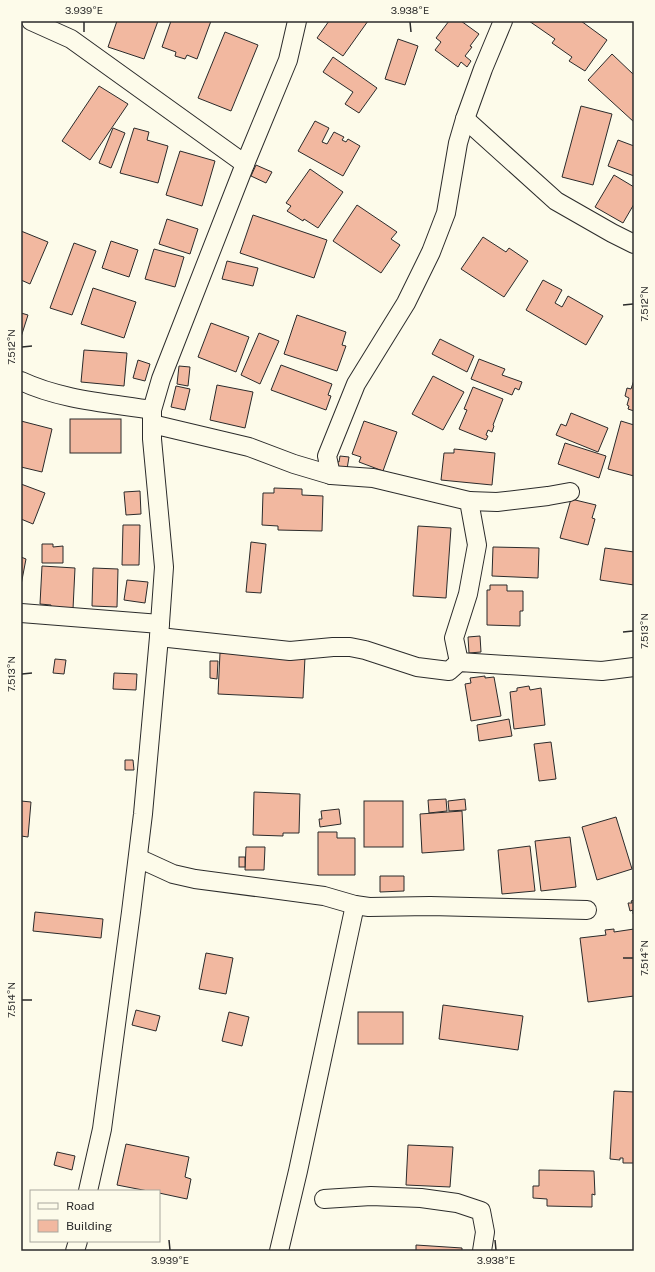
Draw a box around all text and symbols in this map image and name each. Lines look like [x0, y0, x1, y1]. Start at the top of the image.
text: 3.939°E [65, 4, 103, 16]
text: 3.938°E [391, 4, 429, 16]
text: 7.512°N [638, 286, 650, 322]
text: 7.512°N [5, 329, 17, 365]
text: 7.513°N [638, 613, 650, 649]
text: 7.513°N [5, 656, 17, 692]
text: 7.514°N [638, 940, 650, 976]
text: 7.514°N [5, 982, 17, 1018]
legend [30, 1190, 160, 1242]
text: Road [66, 1199, 94, 1213]
text: Building [66, 1219, 112, 1233]
text: 3.939°E [151, 1254, 189, 1266]
text: 3.938°E [477, 1254, 515, 1266]

